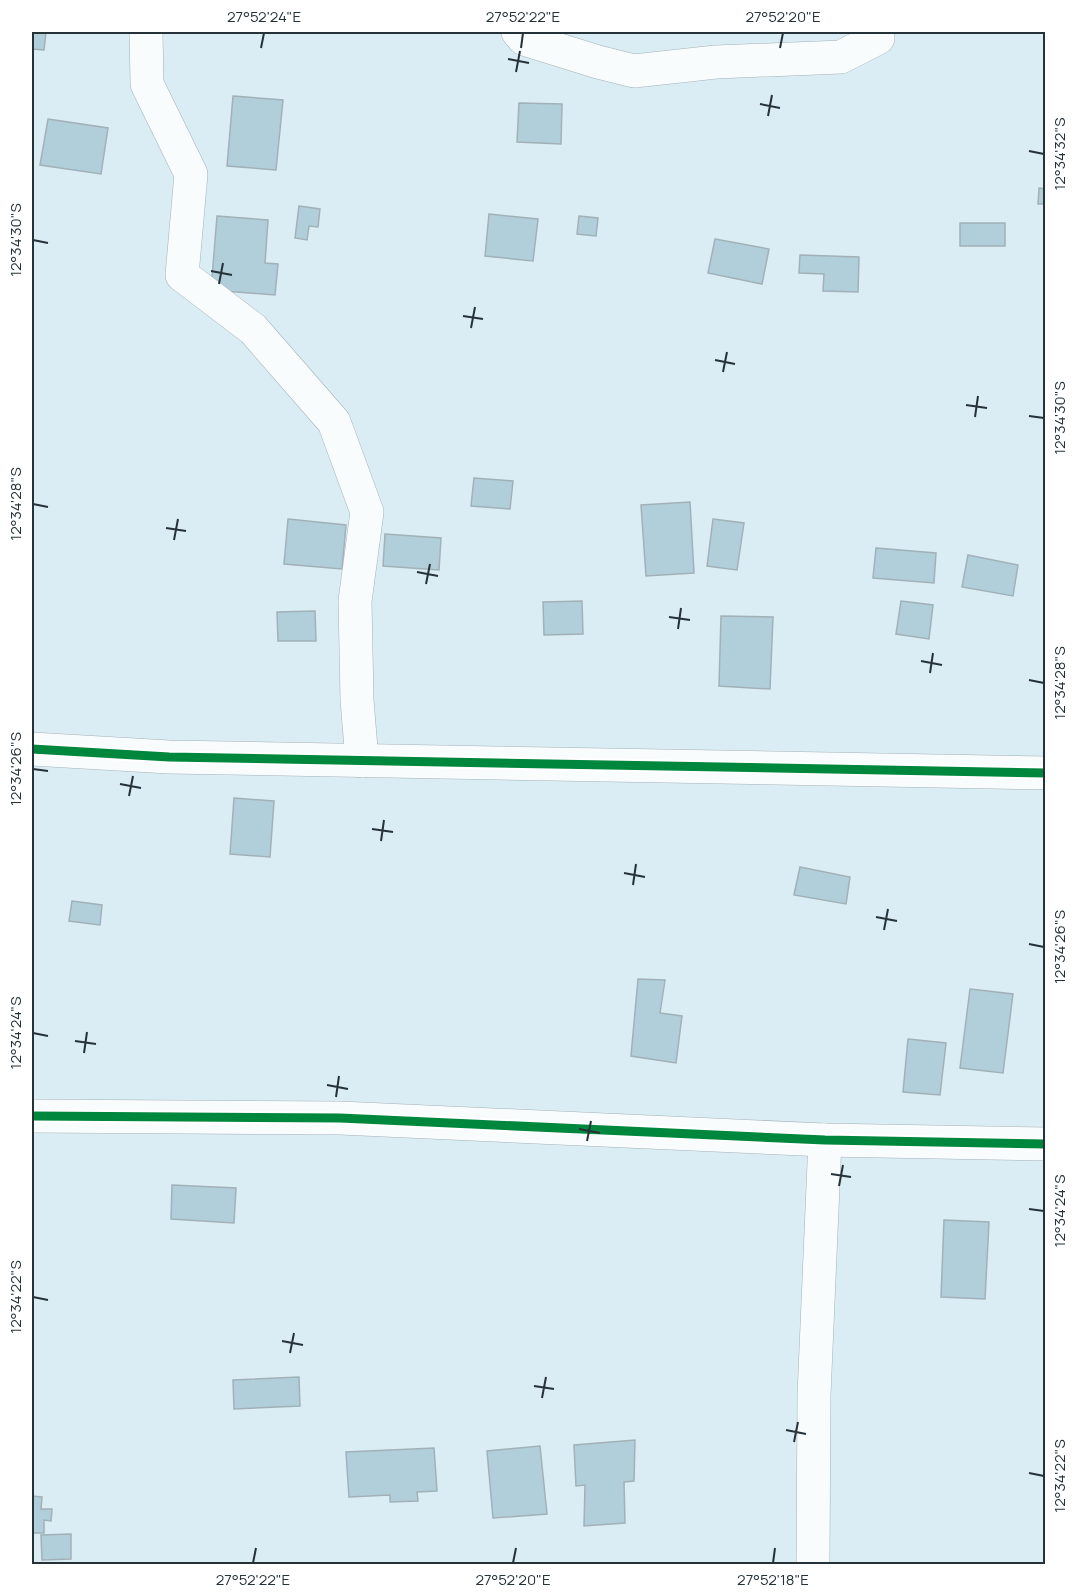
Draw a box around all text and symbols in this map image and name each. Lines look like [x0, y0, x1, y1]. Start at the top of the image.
text: 27°52'24"E [227, 6, 301, 27]
text: 27°52'22"E [486, 6, 560, 27]
text: 27°52'20"E [746, 6, 820, 27]
text: 12°34'32"S [1049, 117, 1070, 191]
text: 12°34'30"S [5, 203, 26, 277]
text: 12°34'30"S [1049, 381, 1070, 455]
text: 12°34'28"S [5, 467, 26, 541]
text: 12°34'28"S [1049, 646, 1070, 720]
text: 12°34'26"S [5, 732, 26, 806]
text: 12°34'26"S [1049, 910, 1070, 984]
text: 12°34'24"S [5, 997, 26, 1069]
text: 12°34'24"S [1049, 1175, 1070, 1247]
text: 12°34'22"S [5, 1260, 26, 1334]
text: 12°34'22"S [1049, 1439, 1070, 1513]
text: 27°52'22"E [216, 1569, 290, 1590]
text: 27°52'20"E [476, 1569, 550, 1590]
text: 27°52'18"E [737, 1569, 809, 1590]

